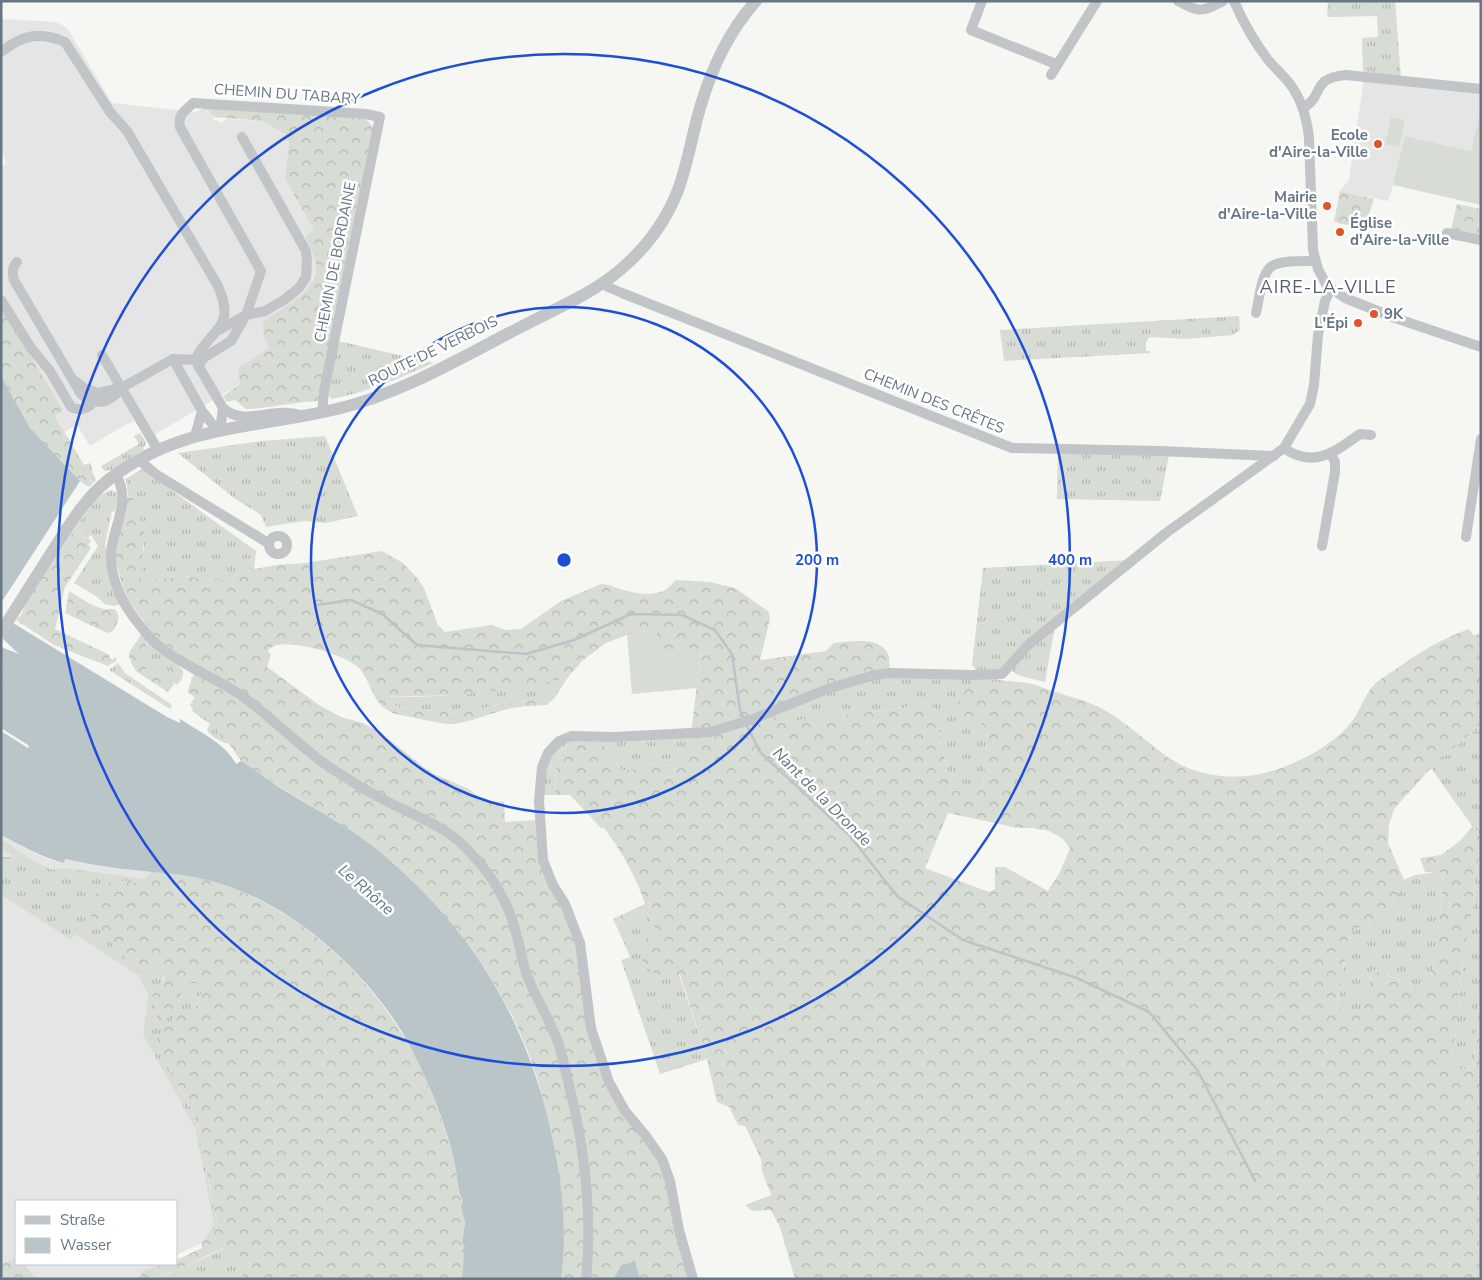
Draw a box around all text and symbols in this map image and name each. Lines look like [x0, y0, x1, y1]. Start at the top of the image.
street label: CHEMIN DU TABARY [213, 79, 362, 109]
place label: Ecole d'Aire-la-Ville [1269, 125, 1368, 162]
marker: Ecole d'Aire-la-Ville [1372, 138, 1384, 150]
street label: CHEMIN DE BORDAINE [310, 180, 360, 344]
place label: Mairie d'Aire-la-Ville [1218, 187, 1317, 224]
marker: Mairie d'Aire-la-Ville [1321, 200, 1333, 212]
place label: Église d'Aire-la-Ville [1350, 213, 1449, 250]
marker: Église d'Aire-la-Ville [1334, 226, 1346, 238]
district label: AIRE-LA-VILLE [1260, 275, 1396, 299]
place label: 9K [1384, 304, 1404, 324]
marker: 9K [1368, 308, 1380, 320]
street label: ROUTE DE VERBOIS [365, 311, 501, 391]
place label: L'Épi [1314, 313, 1348, 333]
marker: L'Épi [1352, 317, 1364, 329]
street label: CHEMIN DES CRÊTES [861, 364, 1007, 438]
text: 200 m [795, 550, 839, 570]
text: 400 m [1048, 550, 1092, 570]
centre of rings [555, 551, 573, 569]
water label: Nant de la Dronde [768, 743, 877, 852]
water label: Le Rhône [333, 860, 399, 921]
legend [15, 1200, 178, 1265]
text: Straße [60, 1210, 105, 1230]
text: Wasser [60, 1235, 112, 1255]

